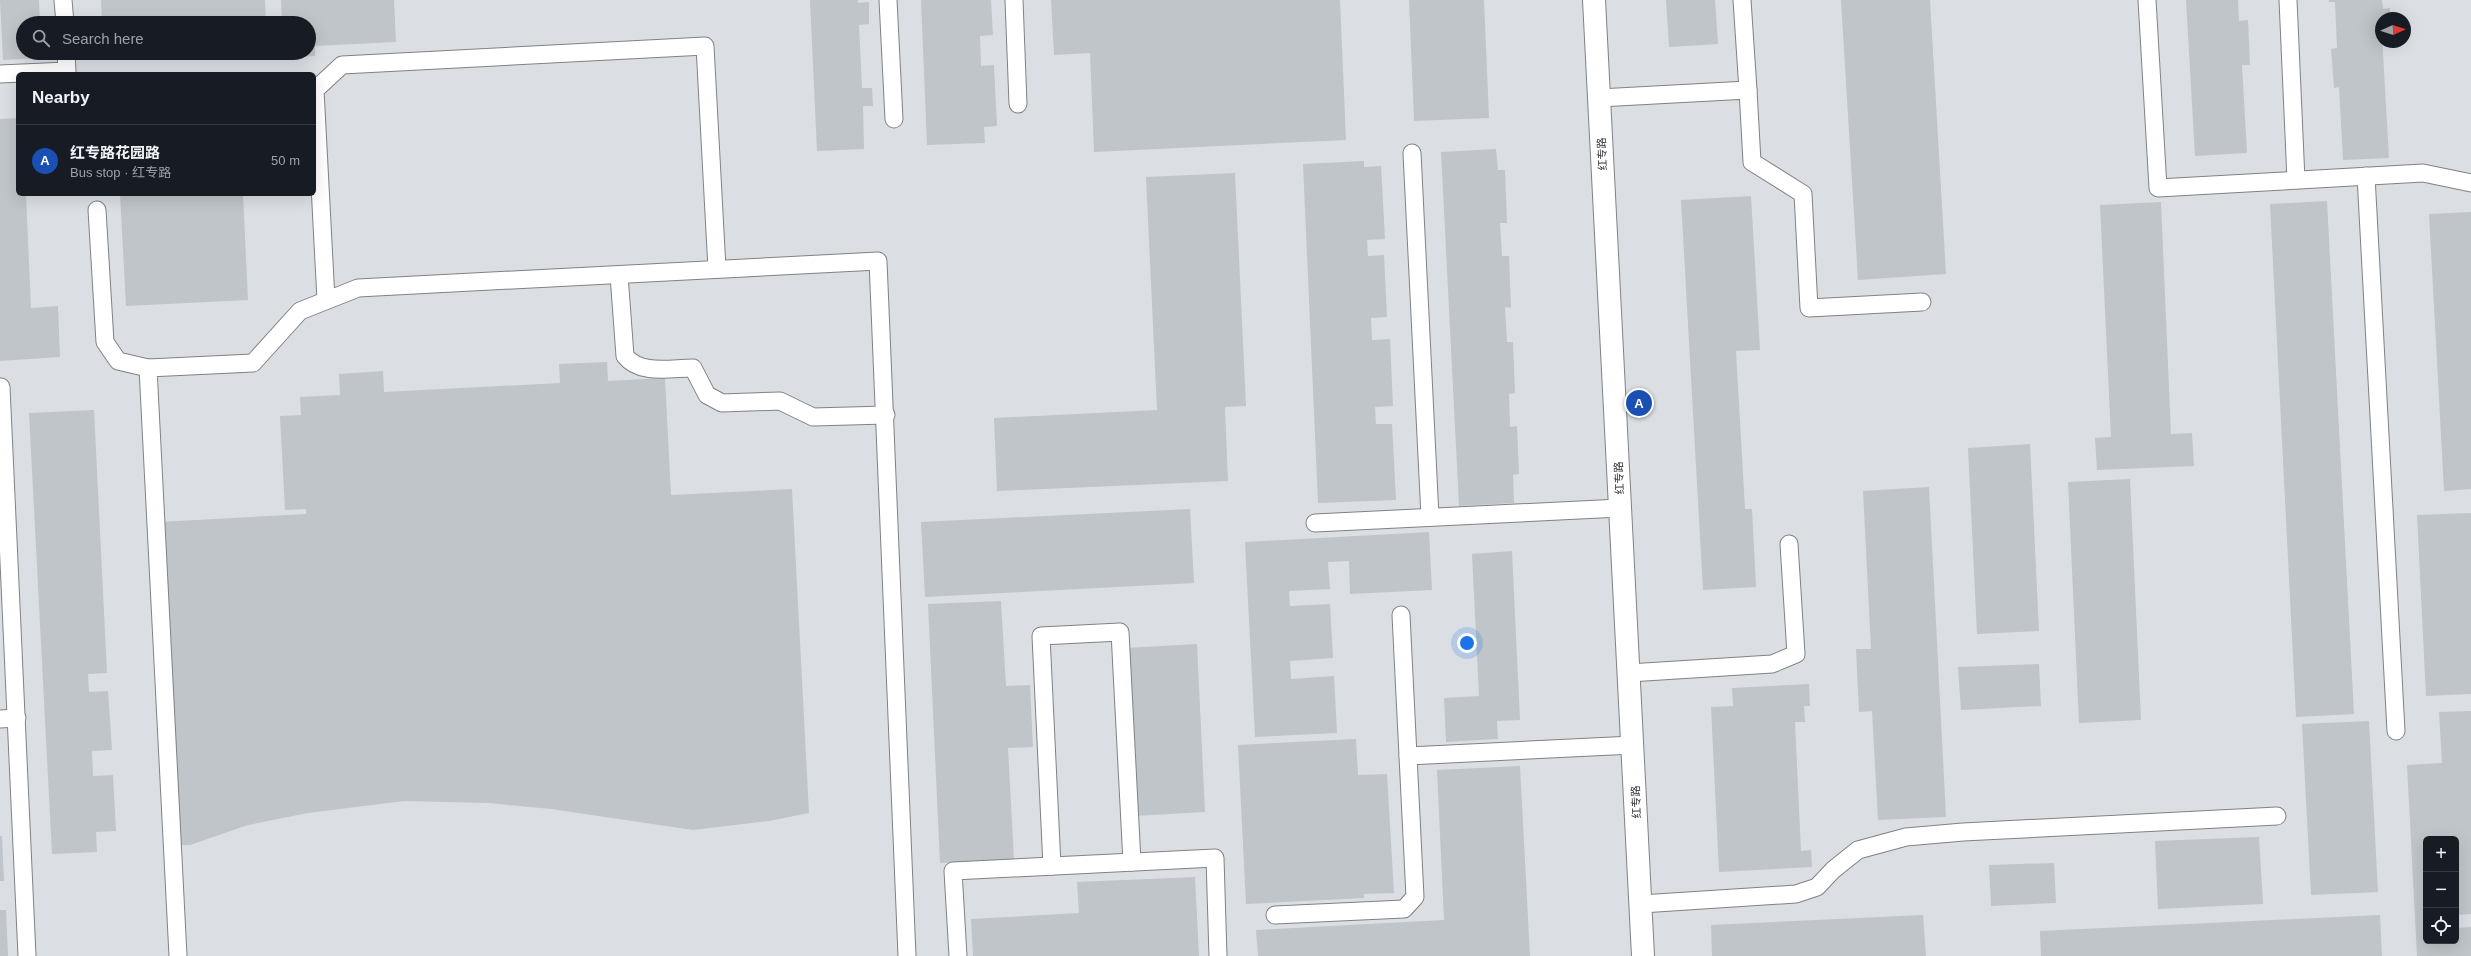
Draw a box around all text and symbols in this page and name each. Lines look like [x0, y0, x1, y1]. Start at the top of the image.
north arrow [2375, 12, 2411, 48]
search box [16, 16, 316, 60]
icon: search [30, 27, 52, 49]
text: Search here [62, 30, 144, 47]
text: Nearby [32, 88, 90, 107]
street label: 红专路 [1595, 137, 1609, 171]
text: 红专路花园路 [70, 144, 160, 161]
text: A [40, 153, 50, 168]
text: 50 m [271, 153, 300, 168]
text: Bus stop · 红专路 [70, 165, 171, 180]
pin: A [1626, 388, 1652, 418]
street label: 红专路 [1612, 461, 1626, 495]
your location [1457, 633, 1477, 653]
street label: 红专路 [1629, 785, 1643, 819]
map controls [2423, 836, 2459, 944]
button: + [2423, 836, 2459, 872]
button: − [2423, 872, 2459, 908]
button: locate [2423, 908, 2459, 944]

